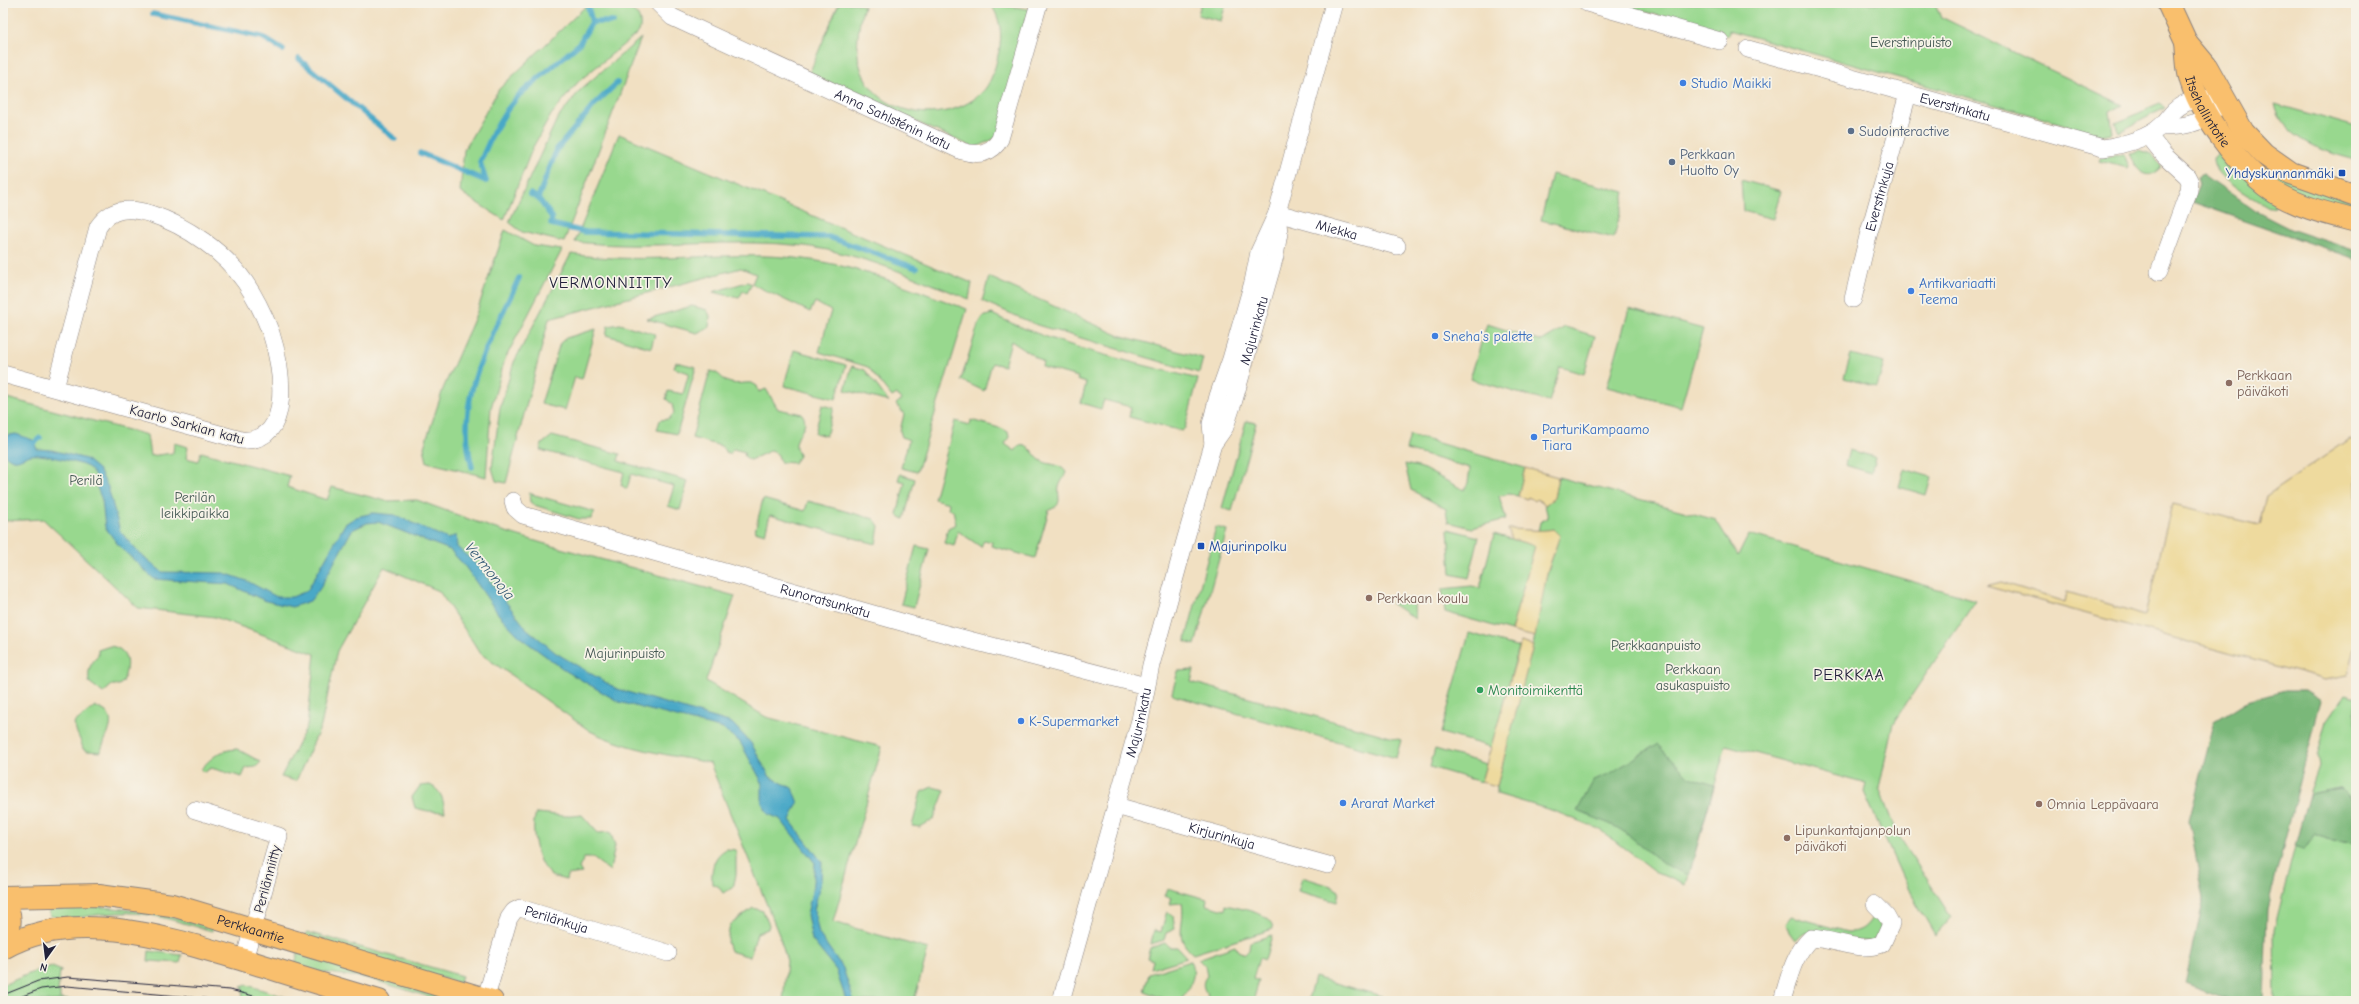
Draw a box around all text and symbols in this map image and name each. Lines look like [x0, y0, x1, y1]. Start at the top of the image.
park label: Everstinpuisto [1870, 34, 1952, 51]
street label: Itsehallintotie [2181, 74, 2234, 151]
place label: Studio Maikki [1691, 75, 1771, 92]
marker: Studio Maikki [1678, 78, 1688, 88]
street label: Anna Sahlsténin katu [832, 85, 953, 154]
street label: Everstinkatu [1918, 89, 1992, 125]
place label: Sudointeractive [1859, 123, 1949, 140]
marker: Sudointeractive [1846, 126, 1856, 136]
place label: Perkkaan Huolto Oy [1680, 146, 1739, 179]
marker: Perkkaan Huolto Oy [1667, 157, 1677, 167]
street label: Everstinkuja [1862, 160, 1898, 233]
place label: Yhdyskunnanmäki [2226, 165, 2334, 182]
marker: Yhdyskunnanmäki [2337, 168, 2347, 178]
street label: Miekka [1314, 216, 1359, 244]
district label: VERMONNIITTY [549, 274, 673, 292]
place label: Antikvariaatti Teema [1919, 275, 1996, 308]
marker: Antikvariaatti Teema [1906, 286, 1916, 296]
street label: Majurinkatu [1236, 294, 1272, 367]
place label: Sneha's palette [1443, 328, 1533, 345]
marker: Sneha's palette [1430, 331, 1440, 341]
place label: Perkkaan päiväkoti [2237, 367, 2292, 400]
marker: Perkkaan päiväkoti [2224, 378, 2234, 388]
street label: Kaarlo Sarkian katu [128, 401, 246, 448]
place label: ParturiKampaamo Tiara [1542, 421, 1649, 454]
marker: ParturiKampaamo Tiara [1529, 432, 1539, 442]
park label: Perilä [69, 472, 103, 489]
park label: Perilän leikkipaikka [161, 489, 229, 522]
water label: Vermonoja [461, 538, 519, 604]
place label: Majurinpolku [1209, 538, 1287, 555]
marker: Majurinpolku [1196, 541, 1206, 551]
street label: Runoratsunkatu [778, 580, 872, 622]
place label: Perkkaan koulu [1377, 590, 1468, 607]
marker: Perkkaan koulu [1364, 593, 1374, 603]
park label: Perkkaanpuisto [1611, 637, 1701, 654]
park label: Majurinpuisto [585, 645, 665, 662]
park label: Perkkaan asukaspuisto [1656, 661, 1730, 694]
district label: PERKKAA [1813, 666, 1885, 684]
place label: Monitoimikenttä [1488, 682, 1583, 699]
marker: Monitoimikenttä [1475, 685, 1485, 695]
street label: Majurinkatu [1122, 687, 1155, 759]
place label: K-Supermarket [1029, 713, 1120, 730]
marker: K-Supermarket [1016, 716, 1026, 726]
place label: Ararat Market [1351, 795, 1436, 812]
place label: Omnia Leppävaara [2047, 796, 2159, 813]
marker: Ararat Market [1338, 798, 1348, 808]
marker: Omnia Leppävaara [2034, 799, 2044, 809]
street label: Kirjurinkuja [1187, 819, 1257, 853]
place label: Lipunkantajanpolun päiväkoti [1795, 822, 1911, 855]
marker: Lipunkantajanpolun päiväkoti [1782, 833, 1792, 843]
street label: Perilänniitty [250, 843, 285, 915]
street label: Perilänkuja [523, 902, 590, 937]
street label: Perkkaantie [215, 911, 286, 947]
north arrow [26, 938, 66, 978]
text: N [39, 960, 49, 974]

